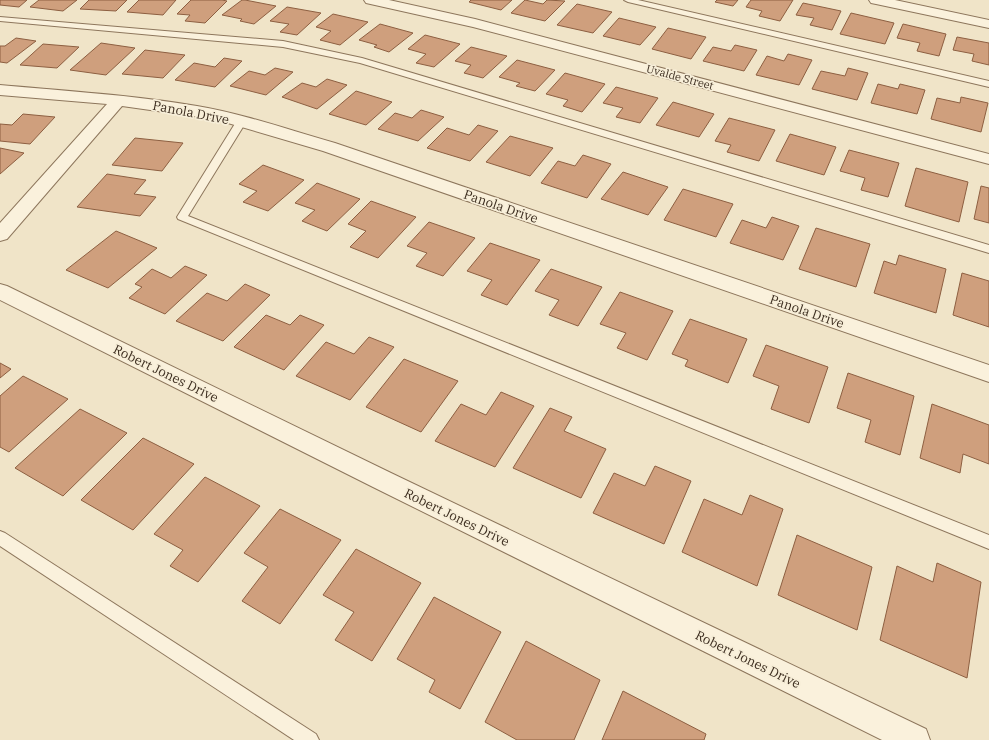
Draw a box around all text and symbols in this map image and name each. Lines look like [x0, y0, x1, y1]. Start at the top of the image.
street label: Uvalde Street [645, 61, 715, 93]
street label: Panola Drive [151, 97, 231, 128]
street label: Panola Drive [461, 186, 540, 227]
street label: Panola Drive [767, 291, 846, 332]
street label: Robert Jones Drive [110, 341, 221, 406]
street label: Robert Jones Drive [401, 485, 512, 550]
street label: Robert Jones Drive [692, 627, 803, 692]

